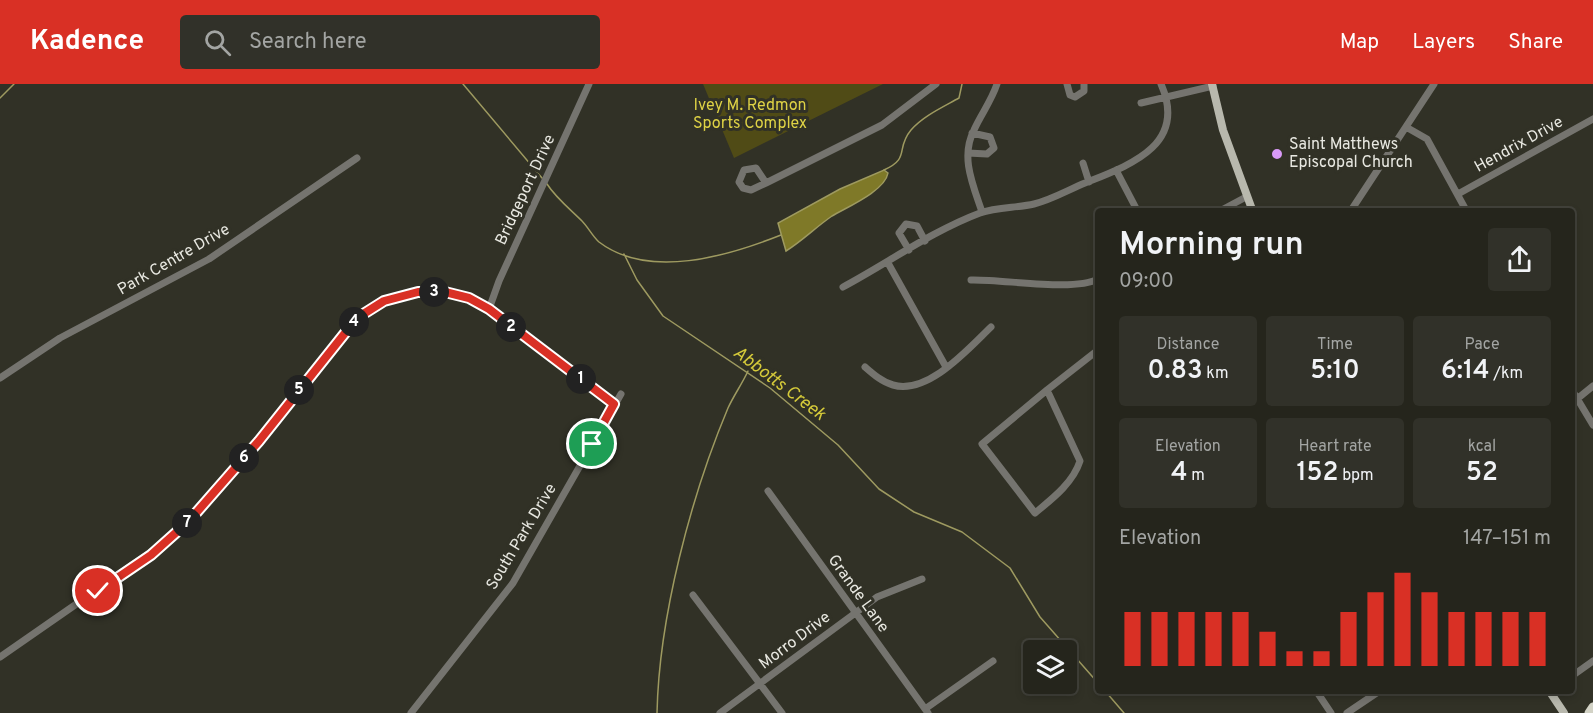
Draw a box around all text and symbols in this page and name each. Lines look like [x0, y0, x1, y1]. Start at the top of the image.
search box [180, 15, 600, 69]
text: Kadence [30, 24, 144, 60]
icon: search [201, 26, 234, 59]
text: Search here [249, 29, 367, 56]
text: Map [1340, 29, 1379, 56]
text: Layers [1412, 29, 1475, 56]
text: Share [1508, 29, 1563, 56]
park label: Ivey M. Redmon Sports Complex [693, 96, 807, 134]
street label: Hendrix Drive [1471, 112, 1567, 178]
street label: Bridgeport Drive [492, 132, 560, 248]
place label: Saint Matthews Episcopal Church [1289, 135, 1413, 173]
marker: Saint Matthews Episcopal Church [1270, 147, 1284, 161]
street label: Park Centre Drive [114, 220, 234, 300]
text: Morning run [1119, 225, 1304, 267]
button: share [1488, 228, 1551, 291]
text: 09:00 [1119, 269, 1174, 295]
pin: 3 [419, 277, 449, 307]
text: 3 [429, 282, 439, 302]
pin: 4 [339, 307, 369, 337]
text: 4 [349, 312, 359, 332]
pin: 2 [496, 312, 526, 342]
text: 2 [506, 317, 516, 337]
text: Distance [1157, 335, 1219, 355]
text: Time [1317, 335, 1353, 355]
text: Pace [1464, 335, 1500, 355]
water label: Abbotts Creek [728, 342, 831, 427]
text: 0.83 [1148, 355, 1203, 388]
text: 5:10 [1310, 355, 1360, 388]
text: 6:14 [1441, 355, 1489, 388]
pin: 1 [566, 364, 596, 394]
text: km [1203, 364, 1228, 384]
text: /km [1489, 364, 1523, 384]
text: 1 [578, 369, 584, 389]
pin: 5 [284, 375, 314, 405]
text: 5 [294, 380, 304, 400]
pin [566, 418, 617, 469]
icon: arrive [575, 427, 608, 460]
text: Elevation [1155, 437, 1221, 457]
text: Heart rate [1298, 437, 1372, 457]
text: kcal [1468, 437, 1496, 457]
pin: 6 [229, 443, 259, 473]
text: 6 [239, 448, 249, 468]
text: 4 [1171, 457, 1188, 490]
text: 152 [1296, 457, 1338, 490]
text: 52 [1466, 457, 1498, 490]
text: m [1188, 466, 1205, 486]
text: bpm [1338, 466, 1374, 486]
street label: South Park Drive [482, 480, 562, 594]
pin: 7 [172, 508, 202, 538]
text: 7 [183, 513, 191, 533]
text: Elevation [1119, 526, 1201, 552]
text: 147–151 m [1463, 526, 1551, 552]
street label: Grande Lane [823, 551, 893, 637]
pin [72, 565, 123, 616]
icon: check [81, 574, 114, 607]
street label: Morro Drive [755, 608, 835, 674]
map controls [1023, 640, 1077, 694]
button: layers [1023, 640, 1077, 694]

